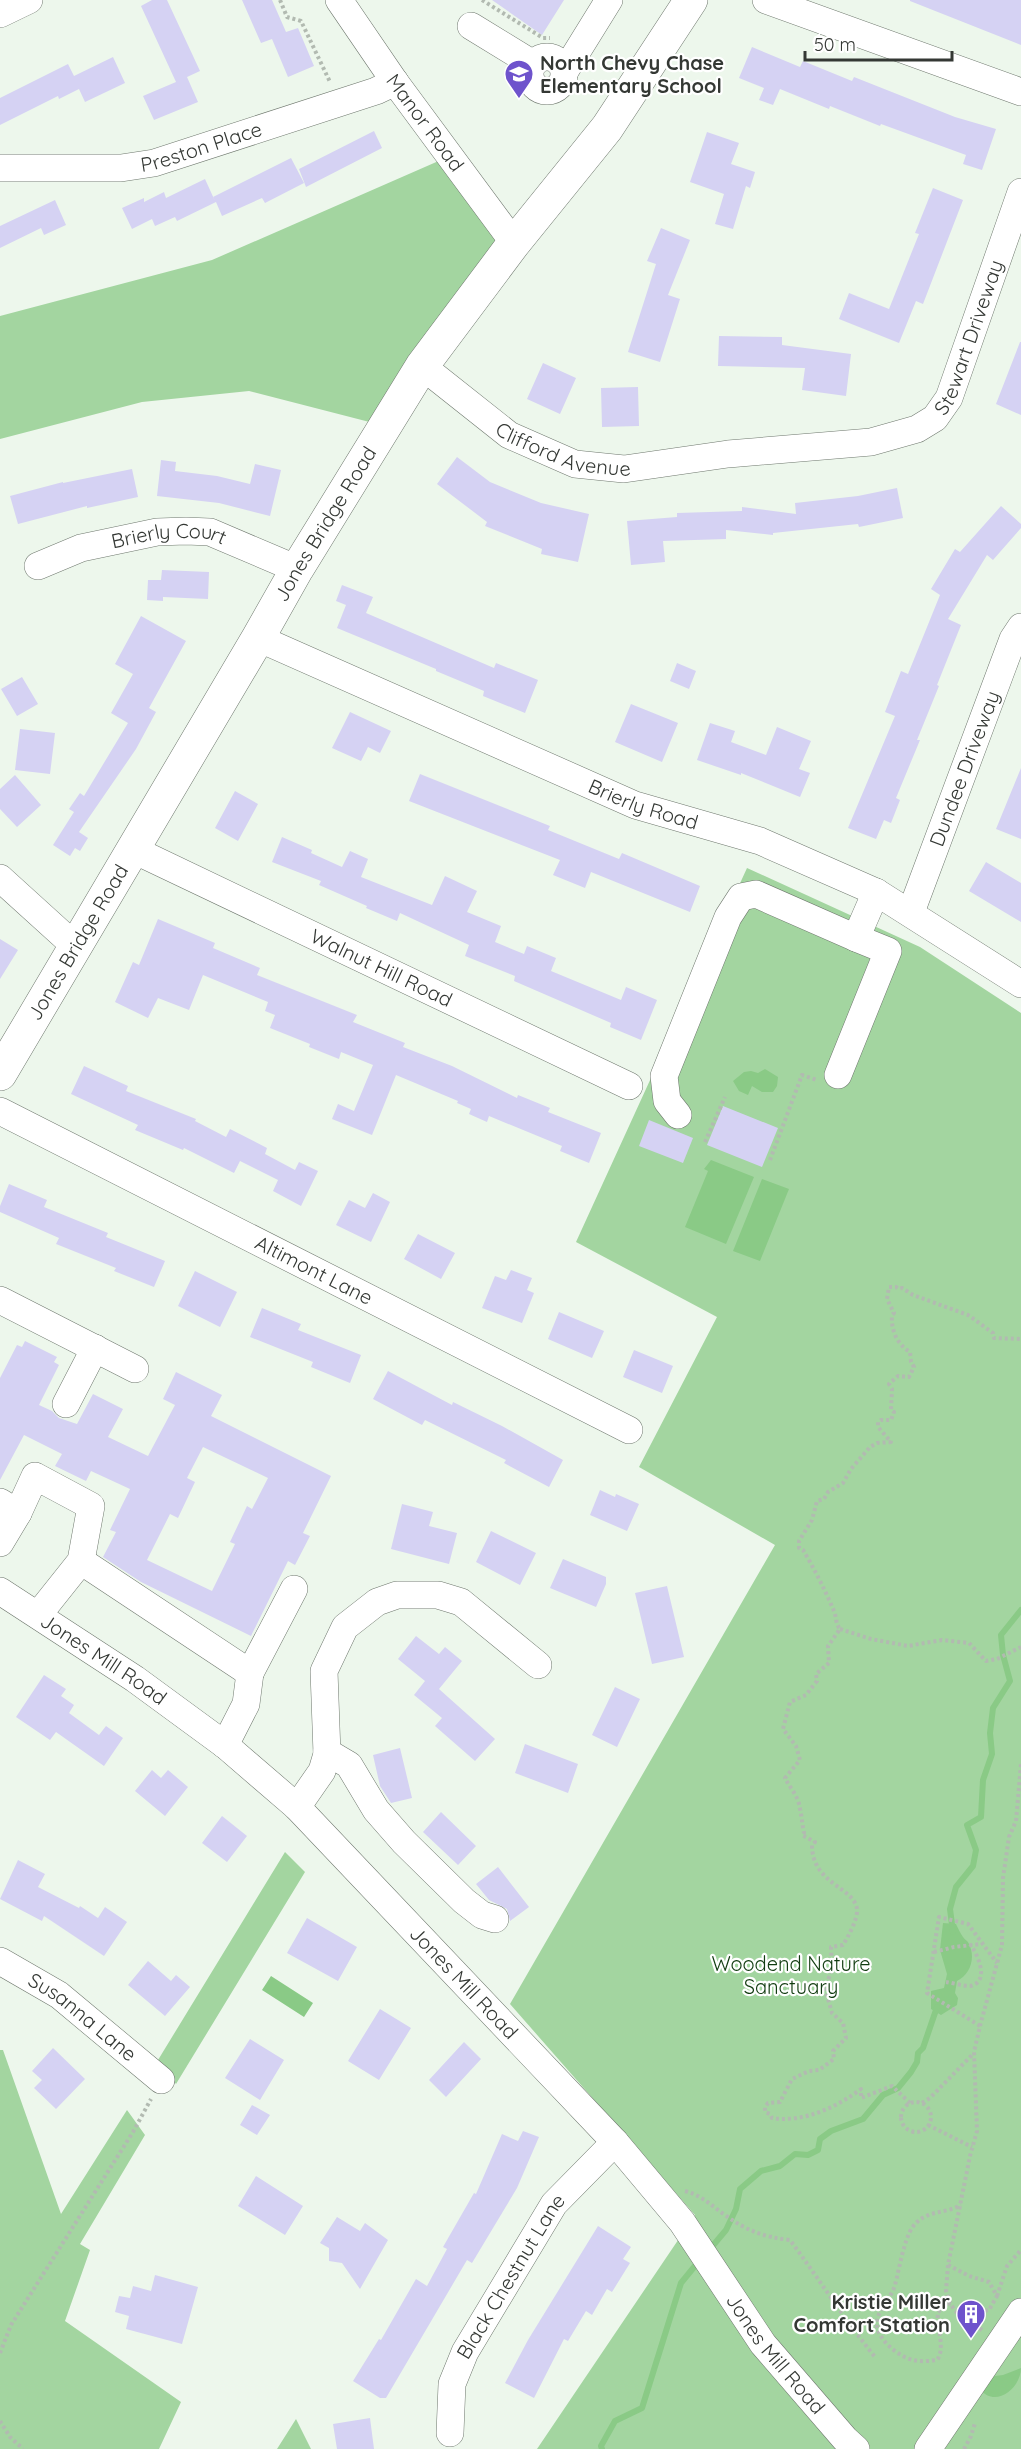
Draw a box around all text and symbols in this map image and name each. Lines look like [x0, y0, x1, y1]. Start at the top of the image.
scale bar [805, 24, 952, 62]
text: 50 m [814, 33, 856, 56]
place label: North Chevy Chase Elementary School [540, 50, 724, 98]
school or university icon: North Chevy Chase Elementary School [503, 58, 535, 100]
street label: Manor Road [381, 69, 470, 176]
street label: Preston Place [139, 116, 265, 177]
street label: Stewart Driveway [928, 256, 1008, 420]
street label: Clifford Avenue [491, 416, 632, 482]
street label: Jones Bridge Road [268, 442, 381, 606]
street label: Brierly Court [109, 518, 231, 553]
street label: Dundee Driveway [924, 687, 1005, 850]
street label: Brierly Road [585, 773, 701, 835]
street label: Jones Bridge Road [22, 860, 133, 1025]
street label: Walnut Hill Road [307, 923, 456, 1012]
street label: Altimont Lane [251, 1230, 377, 1310]
street label: Jones Mill Road [36, 1608, 172, 1710]
street label: Jones Mill Road [405, 1921, 524, 2044]
park label: Woodend Nature Sanctuary [711, 1951, 871, 1999]
street label: Susanna Lane [24, 1967, 142, 2066]
street label: Black Chestnut Lane [451, 2188, 570, 2363]
street label: Jones Mill Road [721, 2289, 831, 2419]
place label: Kristie Miller Comfort Station [793, 2289, 950, 2337]
building icon: Kristie Miller Comfort Station [955, 2298, 987, 2340]

